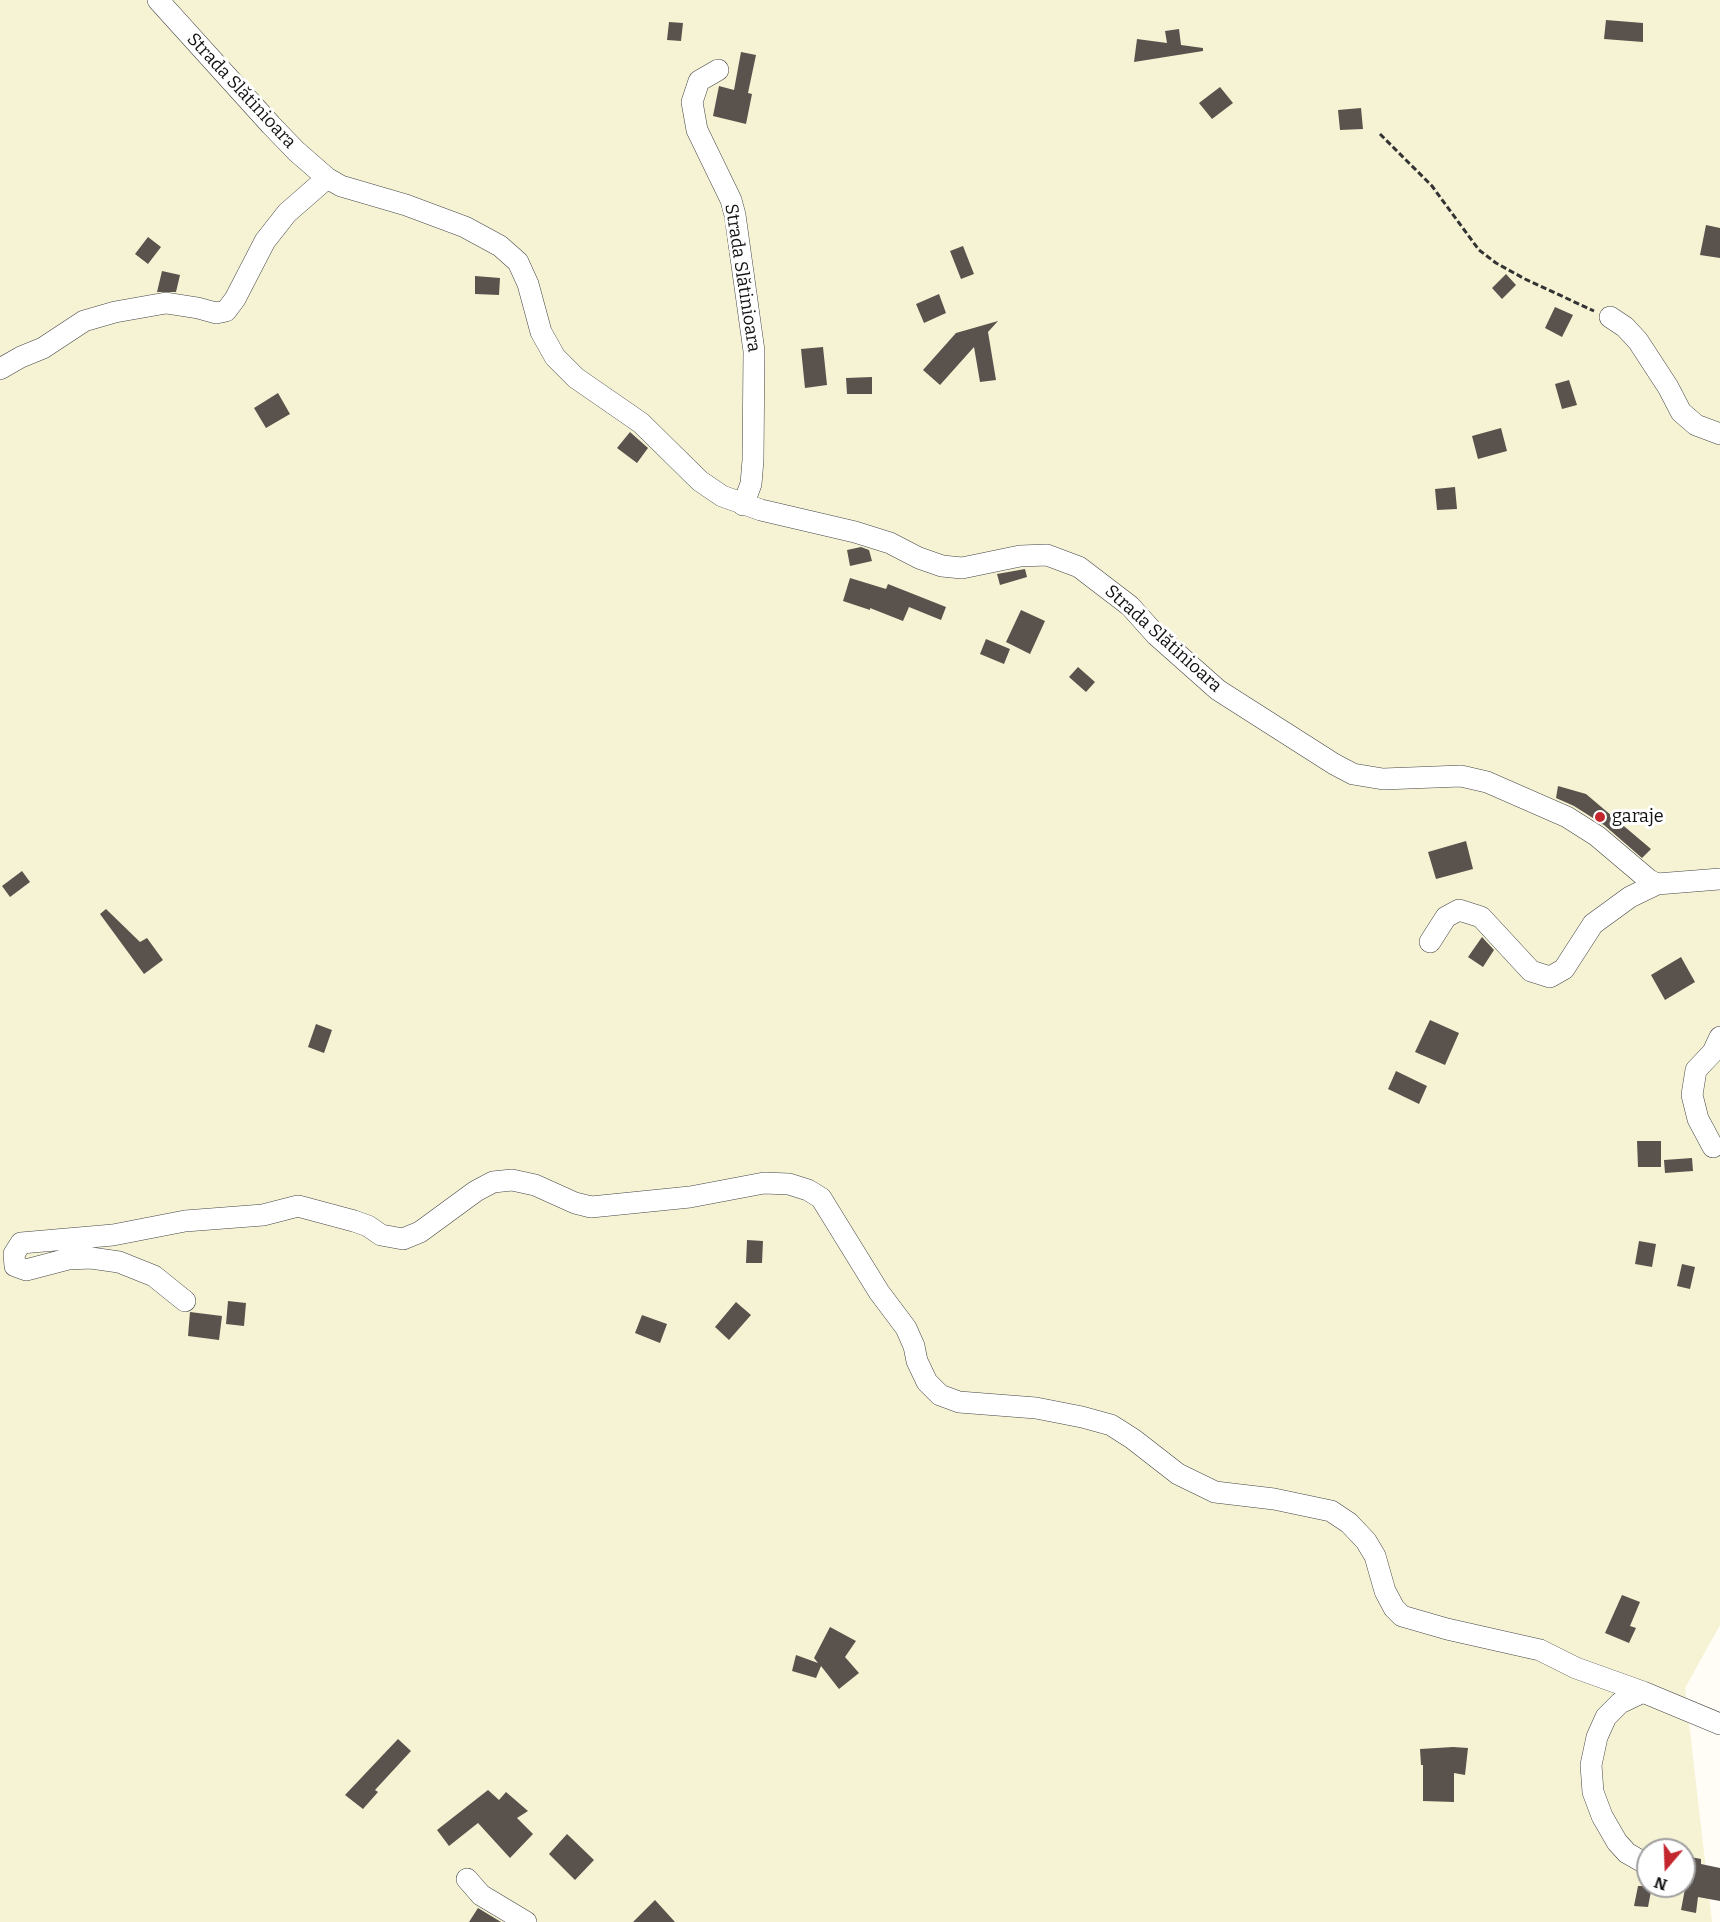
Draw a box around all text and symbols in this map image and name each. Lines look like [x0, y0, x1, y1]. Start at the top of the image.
street label: Strada Slătinioara [182, 29, 300, 153]
street label: Strada Slătinioara [720, 202, 764, 354]
street label: Strada Slătinioara [1100, 581, 1226, 697]
place label: garaje [1612, 806, 1664, 828]
marker: garaje [1593, 810, 1607, 824]
north arrow [1636, 1838, 1696, 1898]
text: N [1652, 1873, 1670, 1895]

